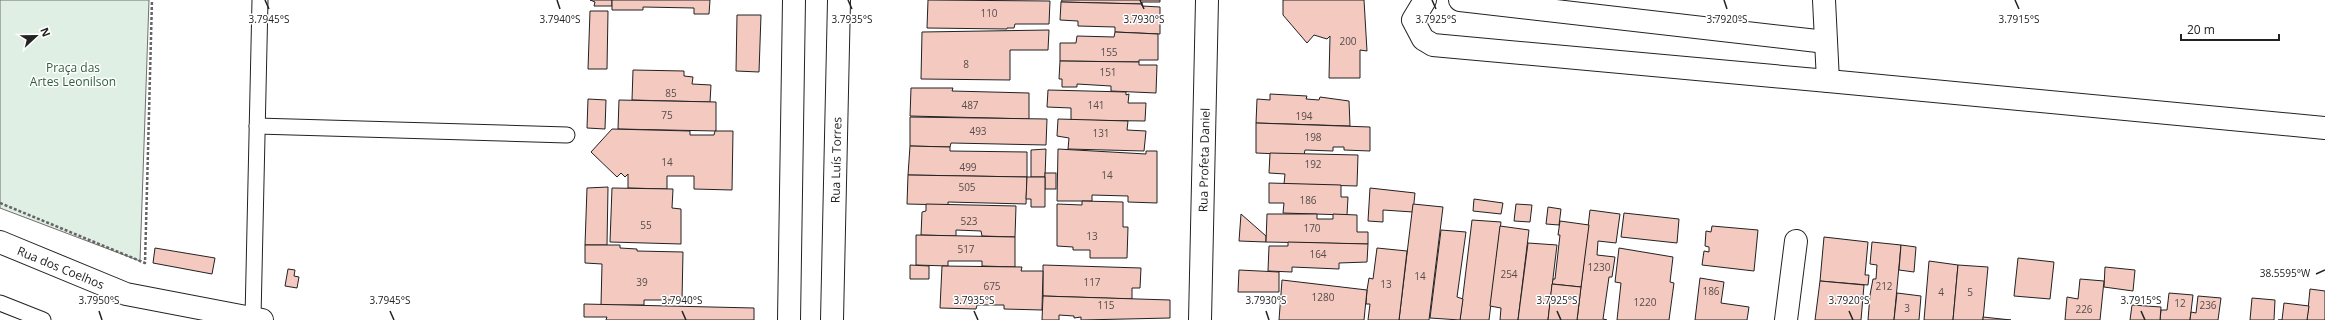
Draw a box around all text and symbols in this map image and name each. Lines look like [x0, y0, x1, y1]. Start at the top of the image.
house number: 110 [980, 6, 998, 20]
text: 3.7945°S [249, 12, 289, 26]
text: 3.7940°S [540, 12, 580, 26]
text: 3.7935°S [832, 12, 872, 26]
text: 3.7930°S [1124, 12, 1164, 26]
text: 3.7925°S [1416, 12, 1456, 26]
text: 3.7920°S [1707, 12, 1747, 26]
text: 3.7915°S [1999, 12, 2039, 26]
north arrow [16, 16, 56, 56]
scale bar [2181, 16, 2279, 42]
text: 20 m [2187, 21, 2215, 38]
text: N [37, 25, 54, 39]
house number: 200 [1339, 34, 1357, 48]
house number: 155 [1100, 45, 1118, 59]
house number: 8 [963, 57, 969, 71]
park label: Praça das Artes Leonilson [30, 59, 116, 90]
house number: 151 [1099, 65, 1117, 79]
house number: 85 [665, 86, 677, 100]
house number: 487 [961, 98, 979, 112]
house number: 141 [1087, 98, 1105, 112]
house number: 75 [661, 108, 673, 122]
street label: Rua Profeta Daniel [1194, 108, 1213, 212]
house number: 194 [1295, 109, 1313, 123]
street label: Rua Luís Torres [826, 116, 845, 203]
house number: 493 [969, 124, 987, 138]
house number: 131 [1092, 126, 1110, 140]
house number: 198 [1304, 130, 1322, 144]
house number: 14 [661, 155, 673, 169]
house number: 192 [1304, 157, 1322, 171]
house number: 499 [959, 160, 977, 174]
house number: 14 [1101, 168, 1113, 182]
house number: 505 [958, 180, 976, 194]
house number: 186 [1299, 193, 1317, 207]
house number: 523 [960, 214, 978, 228]
house number: 55 [640, 218, 652, 232]
house number: 170 [1303, 221, 1321, 235]
house number: 13 [1086, 229, 1098, 243]
street label: Rua dos Coelhos [15, 242, 107, 293]
house number: 517 [957, 242, 975, 256]
house number: 164 [1309, 247, 1327, 261]
house number: 1230 [1588, 260, 1611, 274]
text: 38.5595°W [2260, 266, 2311, 280]
house number: 254 [1500, 267, 1518, 281]
house number: 14 [1414, 269, 1426, 283]
house number: 39 [636, 275, 648, 289]
house number: 117 [1083, 275, 1101, 289]
house number: 13 [1380, 277, 1392, 291]
house number: 675 [983, 279, 1001, 293]
house number: 212 [1875, 279, 1893, 293]
house number: 186 [1702, 284, 1720, 298]
house number: 4 [1938, 285, 1944, 299]
house number: 5 [1967, 285, 1973, 299]
house number: 1280 [1312, 290, 1335, 304]
text: 3.7950°S [79, 293, 119, 307]
text: 3.7945°S [370, 293, 410, 307]
text: 3.7940°S [662, 293, 702, 307]
text: 3.7935°S [954, 293, 994, 307]
text: 3.7930°S [1246, 293, 1286, 307]
text: 3.7925°S [1537, 293, 1577, 307]
text: 3.7920°S [1829, 293, 1869, 307]
text: 3.7915°S [2121, 293, 2161, 307]
house number: 1220 [1634, 295, 1657, 309]
house number: 12 [2174, 296, 2186, 310]
house number: 115 [1097, 298, 1115, 312]
house number: 236 [2199, 298, 2217, 312]
house number: 3 [1904, 301, 1910, 315]
house number: 226 [2075, 302, 2093, 316]

